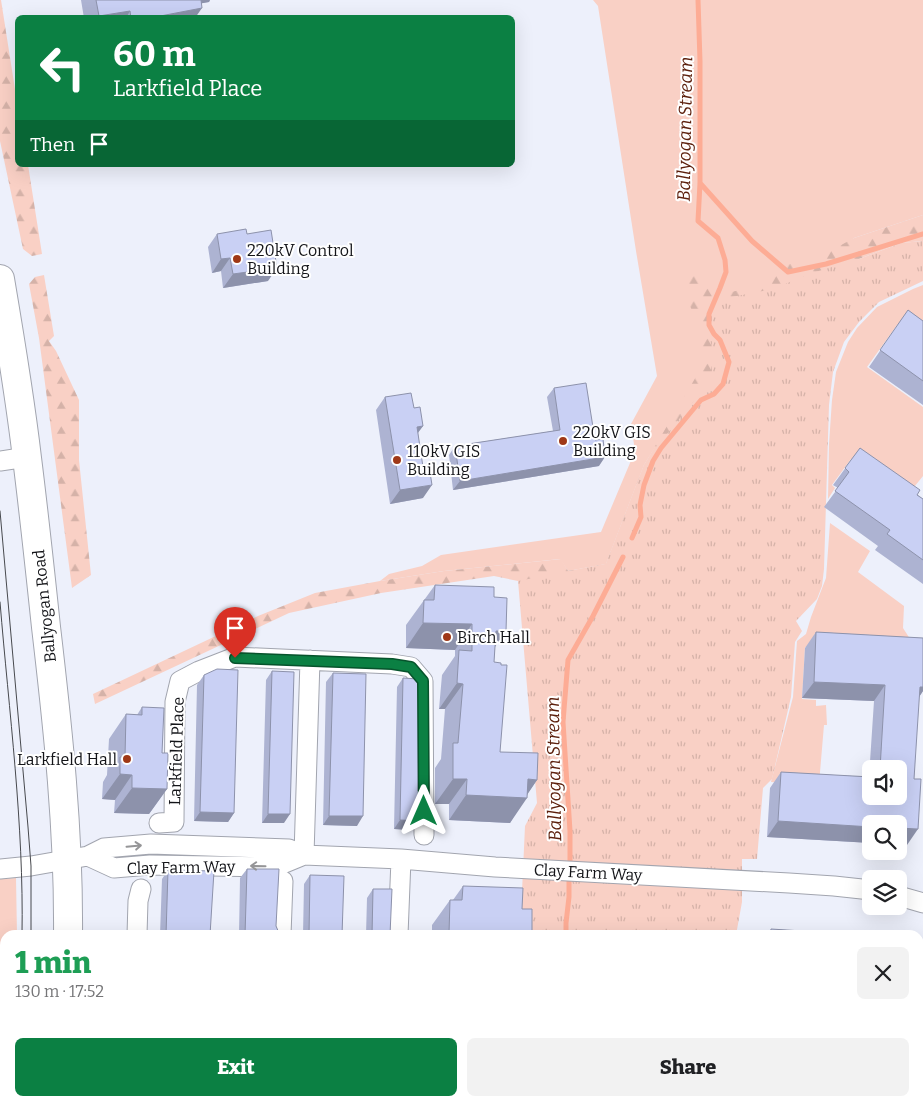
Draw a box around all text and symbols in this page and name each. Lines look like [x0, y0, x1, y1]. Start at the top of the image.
text: 60 m [113, 33, 196, 75]
icon: left [30, 35, 95, 100]
water label: Ballyogan Stream [673, 56, 697, 202]
text: Larkfield Place [113, 75, 262, 102]
icon: arrive [85, 130, 113, 158]
text: Then [30, 133, 75, 156]
place label: 220kV Control Building [247, 241, 354, 278]
marker: 220kV Control Building [231, 253, 243, 265]
place label: 220kV GIS Building [573, 423, 651, 460]
marker: 220kV GIS Building [557, 435, 569, 447]
place label: 110kV GIS Building [407, 442, 480, 479]
marker: 110kV GIS Building [391, 454, 403, 466]
street label: Ballyogan Road [29, 548, 60, 663]
pin [214, 607, 256, 658]
icon: arrive [221, 614, 249, 642]
place label: Birch Hall [457, 628, 530, 647]
marker: Birch Hall [441, 631, 453, 643]
street label: Larkfield Place [165, 696, 188, 806]
water label: Ballyogan Stream [542, 696, 566, 842]
place label: Larkfield Hall [17, 750, 117, 769]
marker: Larkfield Hall [121, 753, 133, 765]
map controls [862, 760, 907, 915]
button: sound [862, 760, 907, 805]
position arrow [397, 784, 449, 836]
button: search [862, 815, 907, 860]
one-way arrow [126, 841, 142, 850]
street label: Clay Farm Way [127, 857, 236, 878]
street label: Clay Farm Way [533, 860, 643, 885]
one-way arrow [250, 861, 266, 871]
button: layers [862, 870, 907, 915]
text: 1 min [15, 945, 91, 981]
button: close [857, 947, 909, 999]
text: 130 m · 17:52 [15, 982, 104, 1001]
button: Exit [15, 1038, 457, 1096]
button: Share [467, 1038, 909, 1096]

